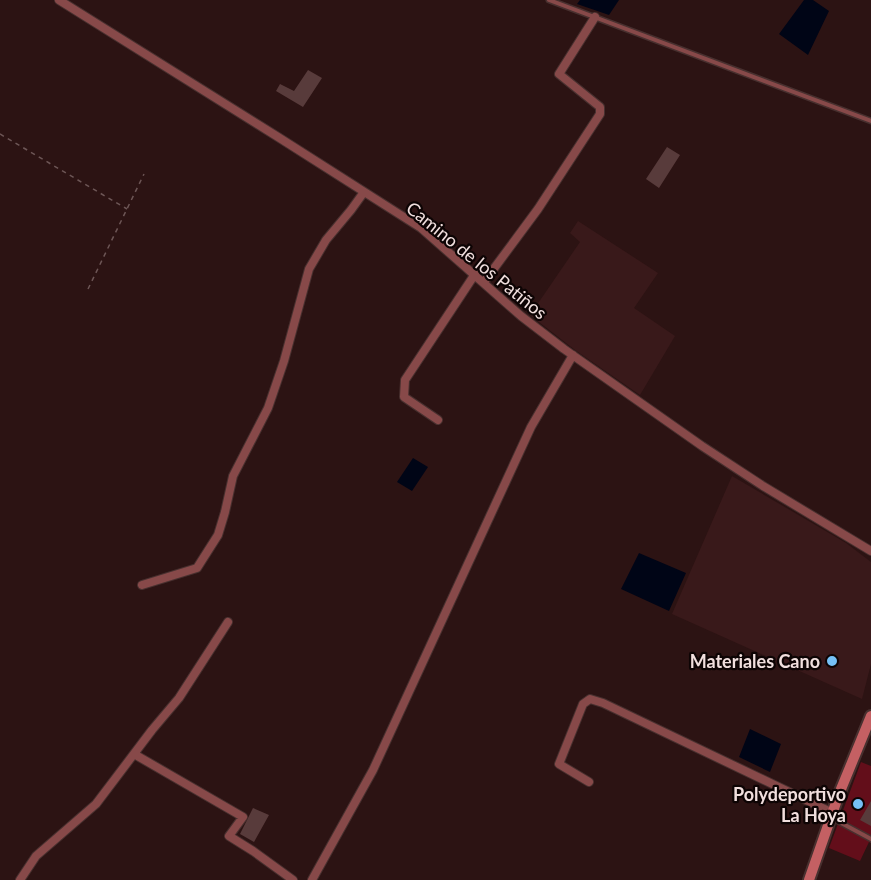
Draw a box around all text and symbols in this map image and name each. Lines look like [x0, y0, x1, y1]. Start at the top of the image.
street label: Camino de los Patiños [402, 197, 552, 324]
place label: Materiales Cano [690, 650, 820, 672]
marker: Materiales Cano [825, 654, 839, 668]
place label: Polydeportivo La Hoya [733, 783, 846, 826]
marker: Polydeportivo La Hoya [851, 797, 865, 811]

